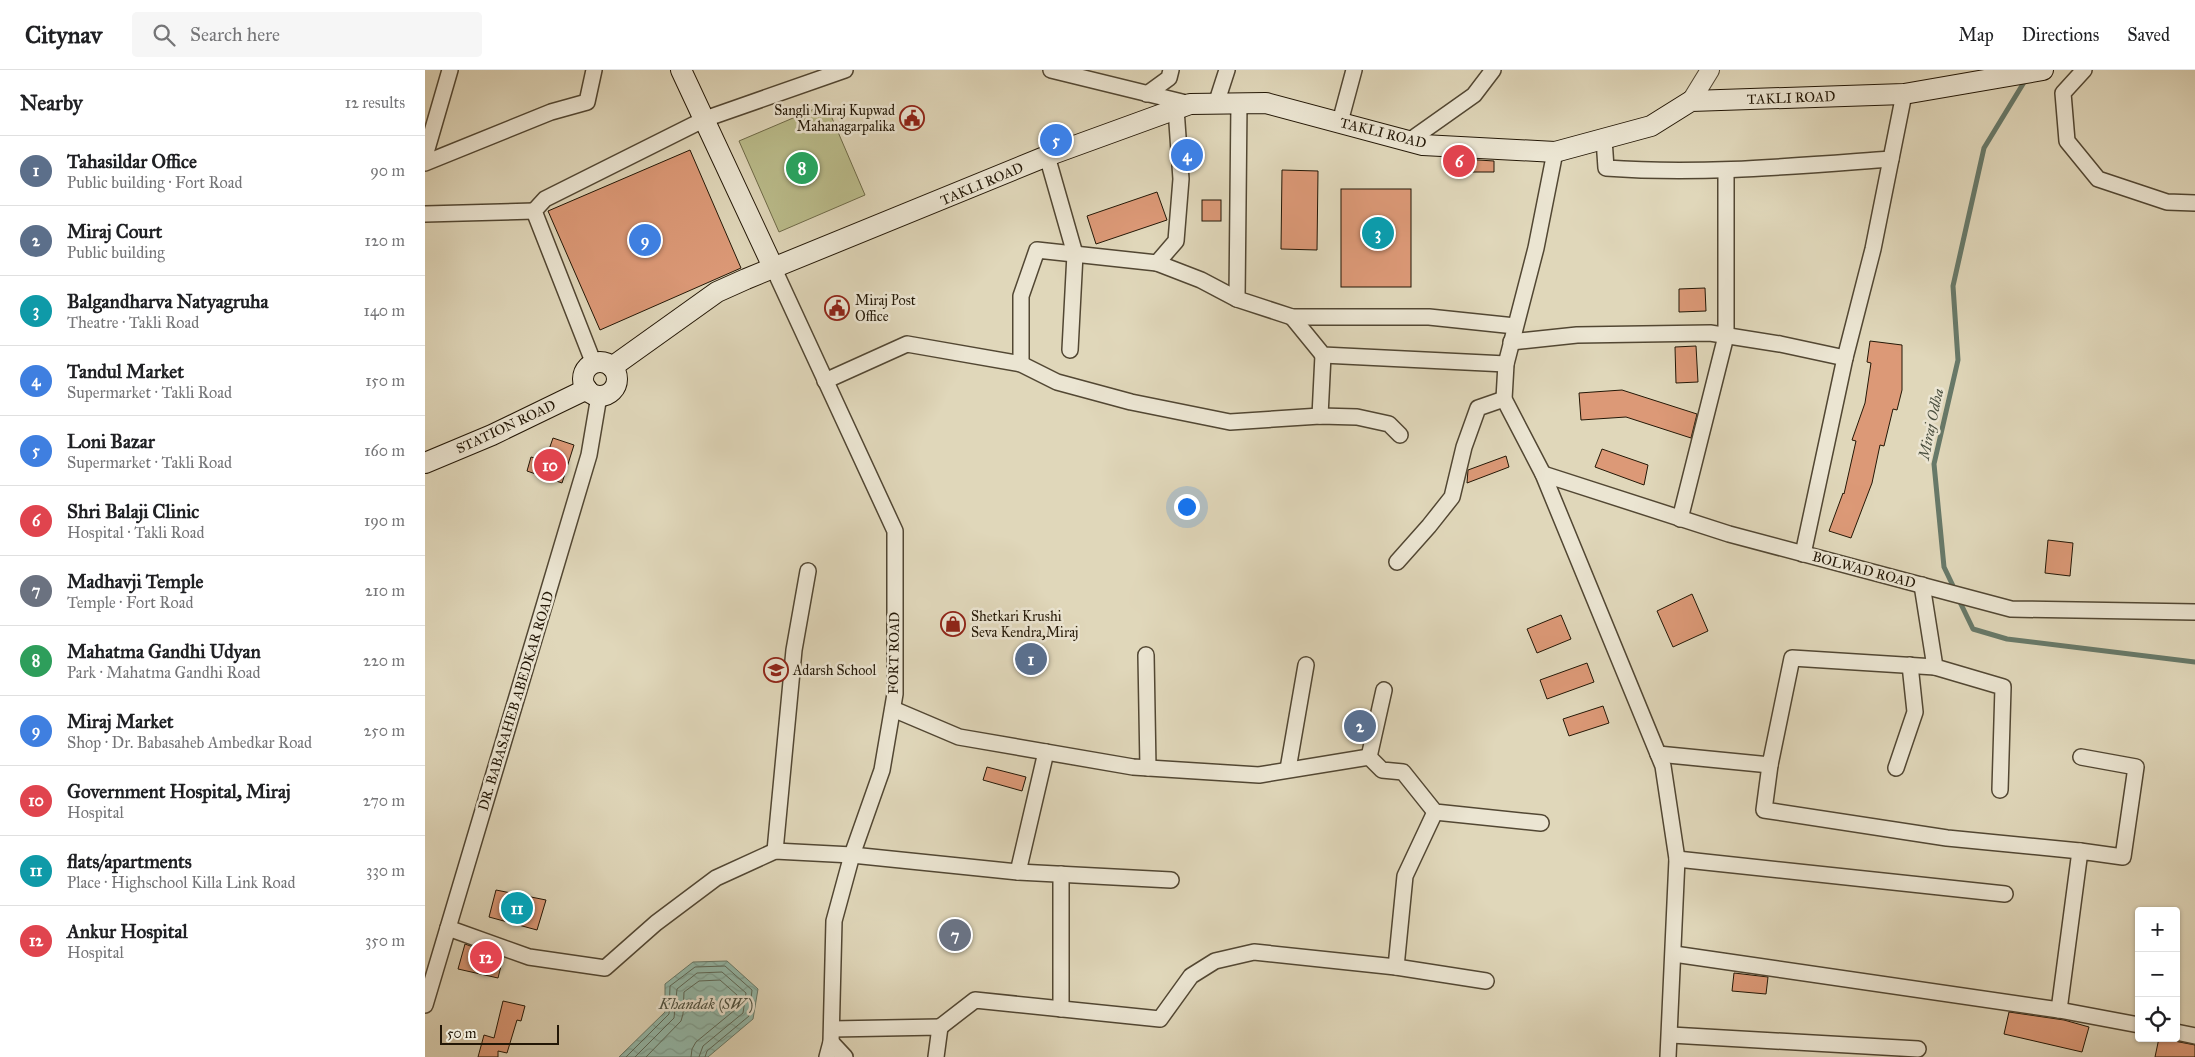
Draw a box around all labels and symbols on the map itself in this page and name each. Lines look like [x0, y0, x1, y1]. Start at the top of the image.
street label: TAKLI ROAD [1746, 88, 1836, 108]
place label: Sangli Miraj Kupwad Mahanagarpalika [774, 102, 895, 135]
public building icon: Sangli Miraj Kupwad Mahanagarpalika [899, 105, 925, 131]
street label: TAKLI ROAD [1338, 114, 1428, 152]
pin: 5 [1040, 121, 1072, 159]
pin: 4 [1171, 136, 1203, 174]
pin: 6 [1443, 142, 1475, 180]
pin: 8 [786, 149, 818, 187]
street label: TAKLI ROAD [938, 159, 1026, 209]
pin: 3 [1362, 214, 1394, 252]
pin: 9 [629, 221, 661, 259]
place label: Miraj Post Office [855, 292, 916, 325]
public building icon: Miraj Post Office [824, 295, 850, 321]
water label: Miraj Odha [1914, 387, 1947, 463]
street label: STATION ROAD [454, 397, 558, 457]
pin: 10 [534, 446, 566, 484]
your location [1174, 494, 1200, 520]
street label: BOLWAD ROAD [1810, 548, 1918, 592]
street label: DR. BABASAHEB ABEDKAR ROAD [474, 589, 558, 813]
place label: Shetkari Krushi Seva Kendra,Miraj [971, 608, 1079, 641]
shop icon: Shetkari Krushi Seva Kendra,Miraj [940, 611, 966, 637]
street label: FORT ROAD [885, 612, 903, 694]
pin: 1 [1015, 640, 1047, 678]
school or university icon: Adarsh School [763, 657, 789, 683]
place label: Adarsh School [792, 662, 876, 679]
pin: 2 [1344, 707, 1376, 745]
pin: 11 [501, 889, 533, 927]
pin: 7 [939, 916, 971, 954]
pin: 12 [470, 938, 502, 976]
water label: Khandak (SW) [658, 995, 753, 1014]
scale bar [440, 1022, 559, 1045]

